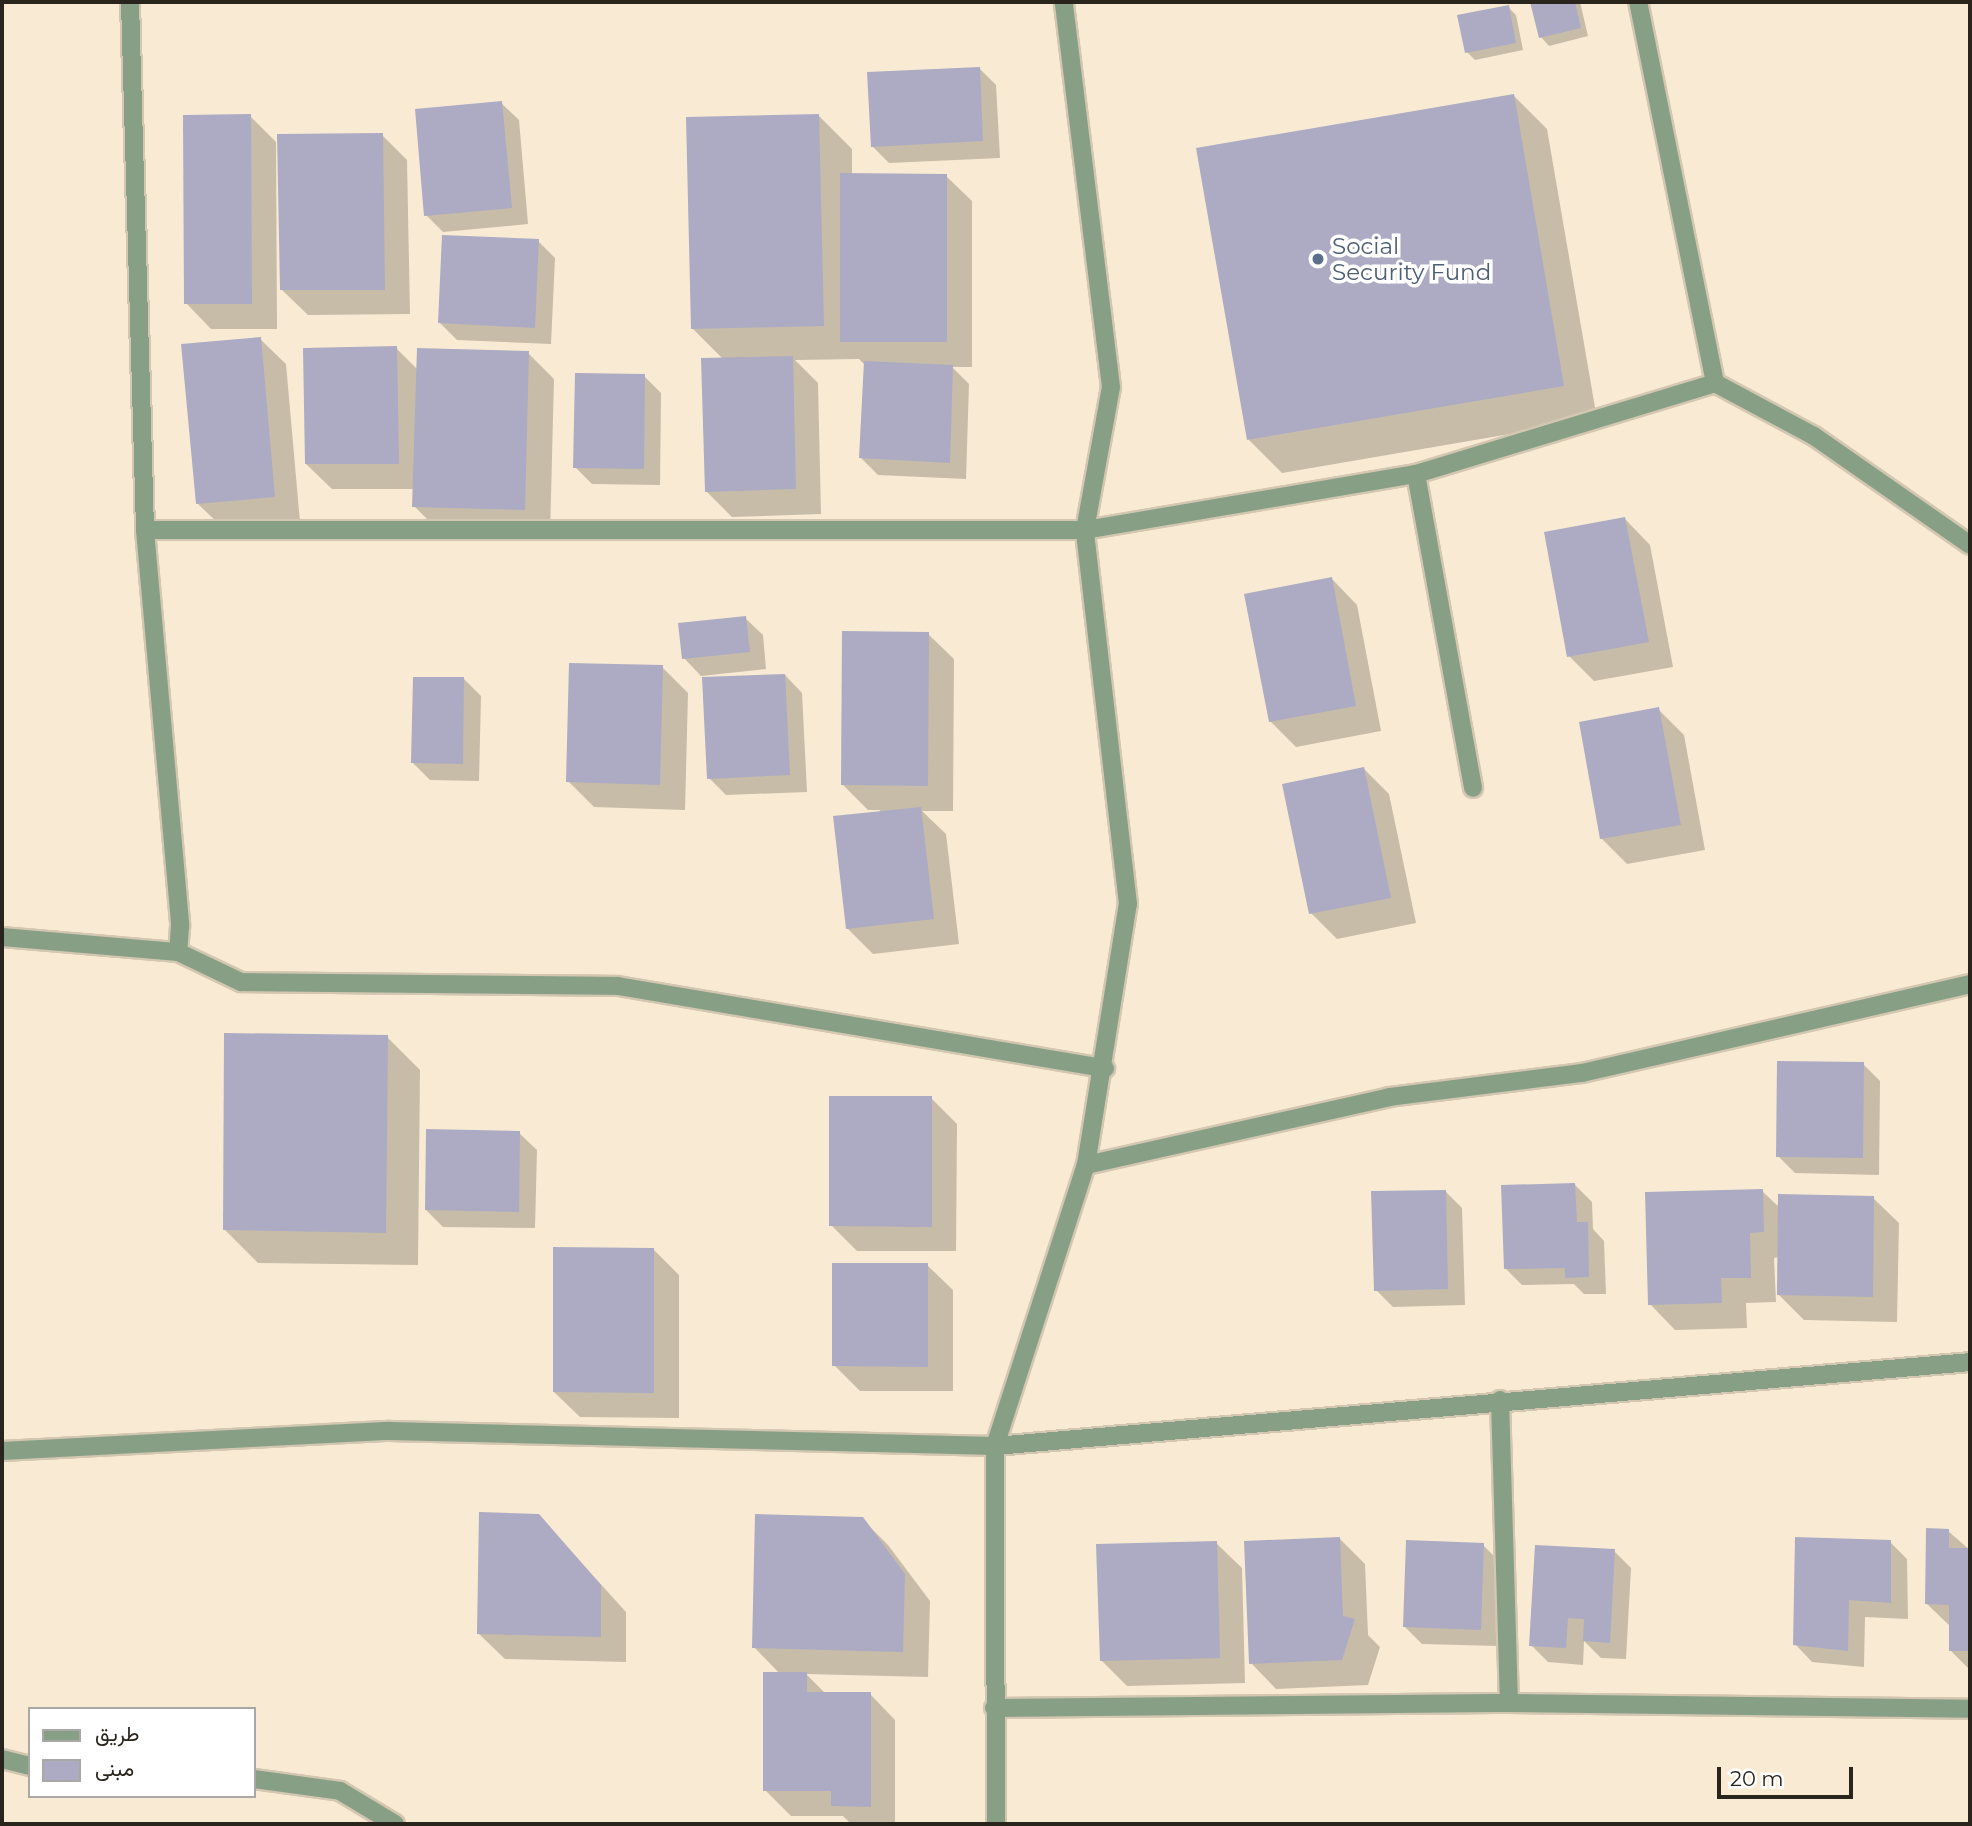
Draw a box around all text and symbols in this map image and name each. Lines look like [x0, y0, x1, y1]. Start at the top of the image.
place label: Social Security Fund [1332, 232, 1491, 286]
marker: Social Security Fund [1310, 251, 1326, 267]
legend [28, 1707, 256, 1798]
text: طريق [95, 1721, 140, 1746]
scale bar [1720, 1752, 1856, 1796]
text: مبنى [95, 1756, 134, 1781]
text: 20 m [1730, 1766, 1784, 1791]

